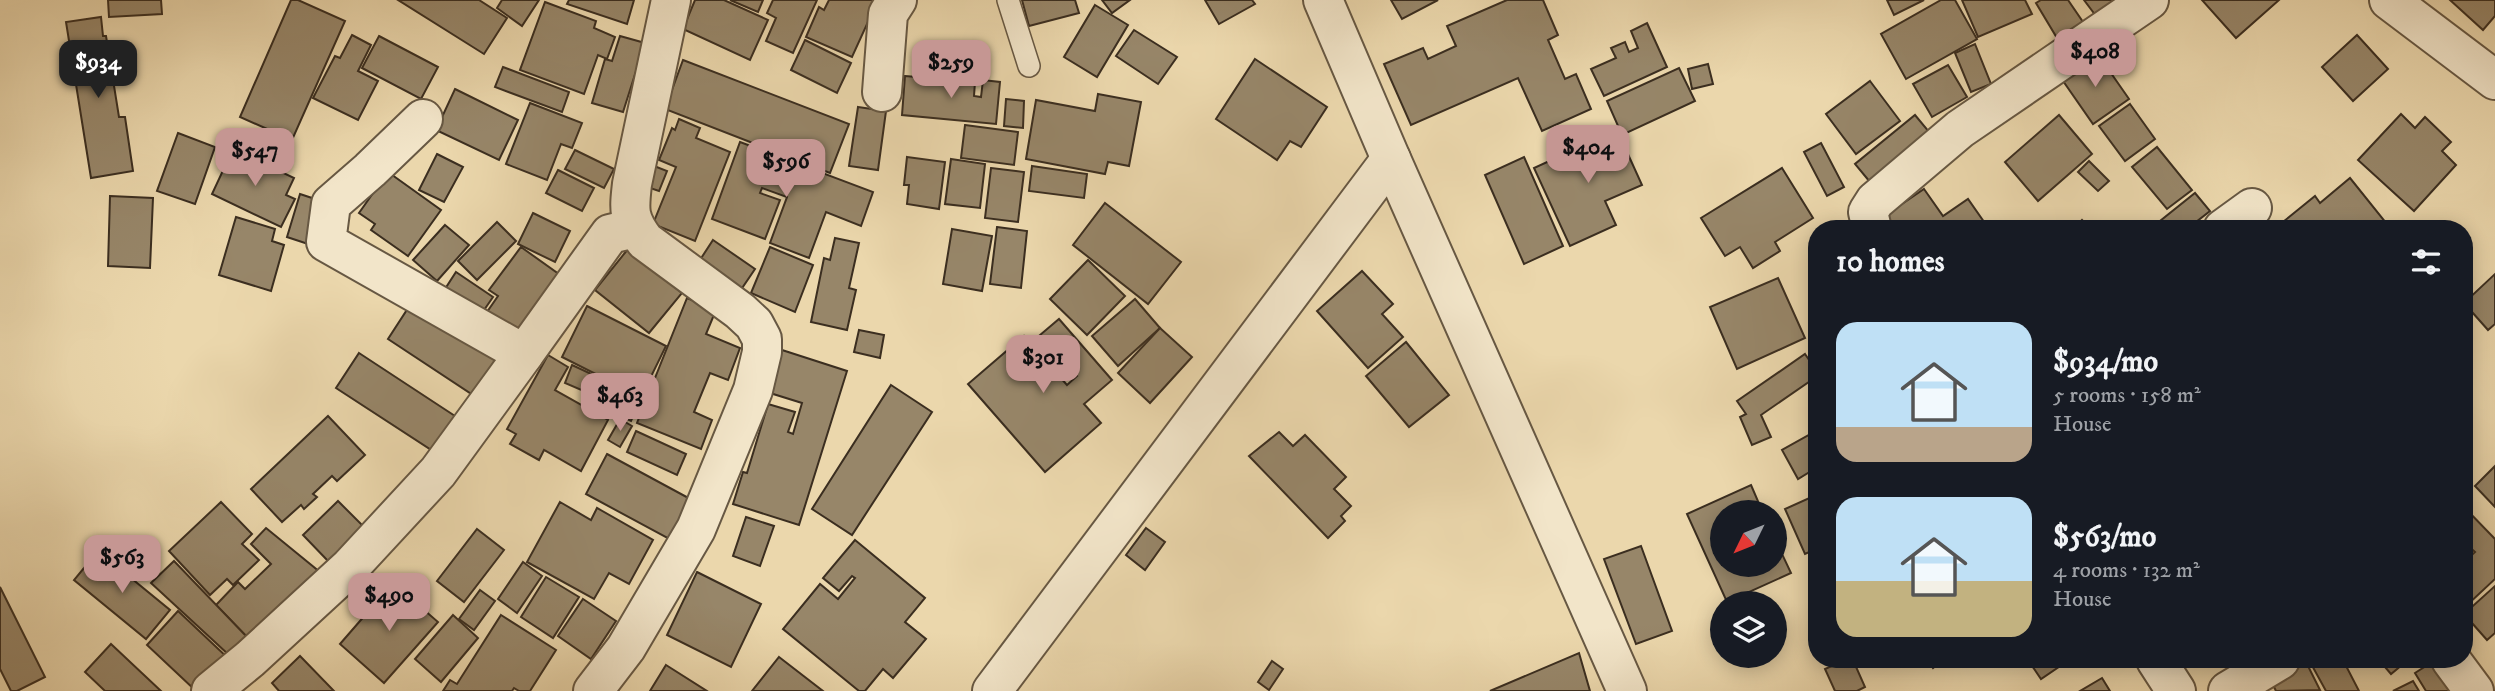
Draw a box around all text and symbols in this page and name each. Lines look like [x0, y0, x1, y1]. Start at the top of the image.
pin: $408 [2054, 29, 2136, 89]
text: $408 [2070, 37, 2120, 66]
pin: $934 [57, 41, 139, 100]
pin: $259 [910, 41, 992, 100]
text: $934 [75, 48, 121, 77]
text: $259 [928, 48, 974, 77]
pin: $404 [1547, 125, 1629, 185]
pin: $547 [214, 128, 296, 188]
text: $404 [1562, 133, 1614, 162]
text: $547 [231, 136, 279, 165]
pin: $596 [745, 140, 827, 199]
text: $596 [762, 147, 810, 176]
icon: filters [2407, 243, 2445, 281]
text: 10 homes [1836, 244, 1945, 281]
pin: $301 [1002, 336, 1084, 395]
text: $301 [1022, 343, 1064, 372]
text: $934/mo [2053, 344, 2158, 381]
icon: home [1892, 350, 1976, 434]
pin: $463 [579, 374, 661, 433]
text: $463 [597, 381, 643, 410]
text: 5 rooms · 158 m² [2053, 381, 2201, 410]
text: House [2053, 410, 2111, 439]
north arrow [1710, 500, 1787, 578]
map controls [1710, 500, 1787, 668]
text: $563/mo [2053, 519, 2156, 556]
icon: home [1892, 525, 1976, 609]
pin: $563 [81, 536, 163, 595]
text: $563 [100, 543, 144, 572]
text: 4 rooms · 132 m² [2053, 556, 2200, 585]
pin: $490 [348, 574, 430, 633]
text: $490 [364, 581, 414, 610]
text: House [2053, 585, 2111, 614]
button: layers [1710, 591, 1787, 668]

